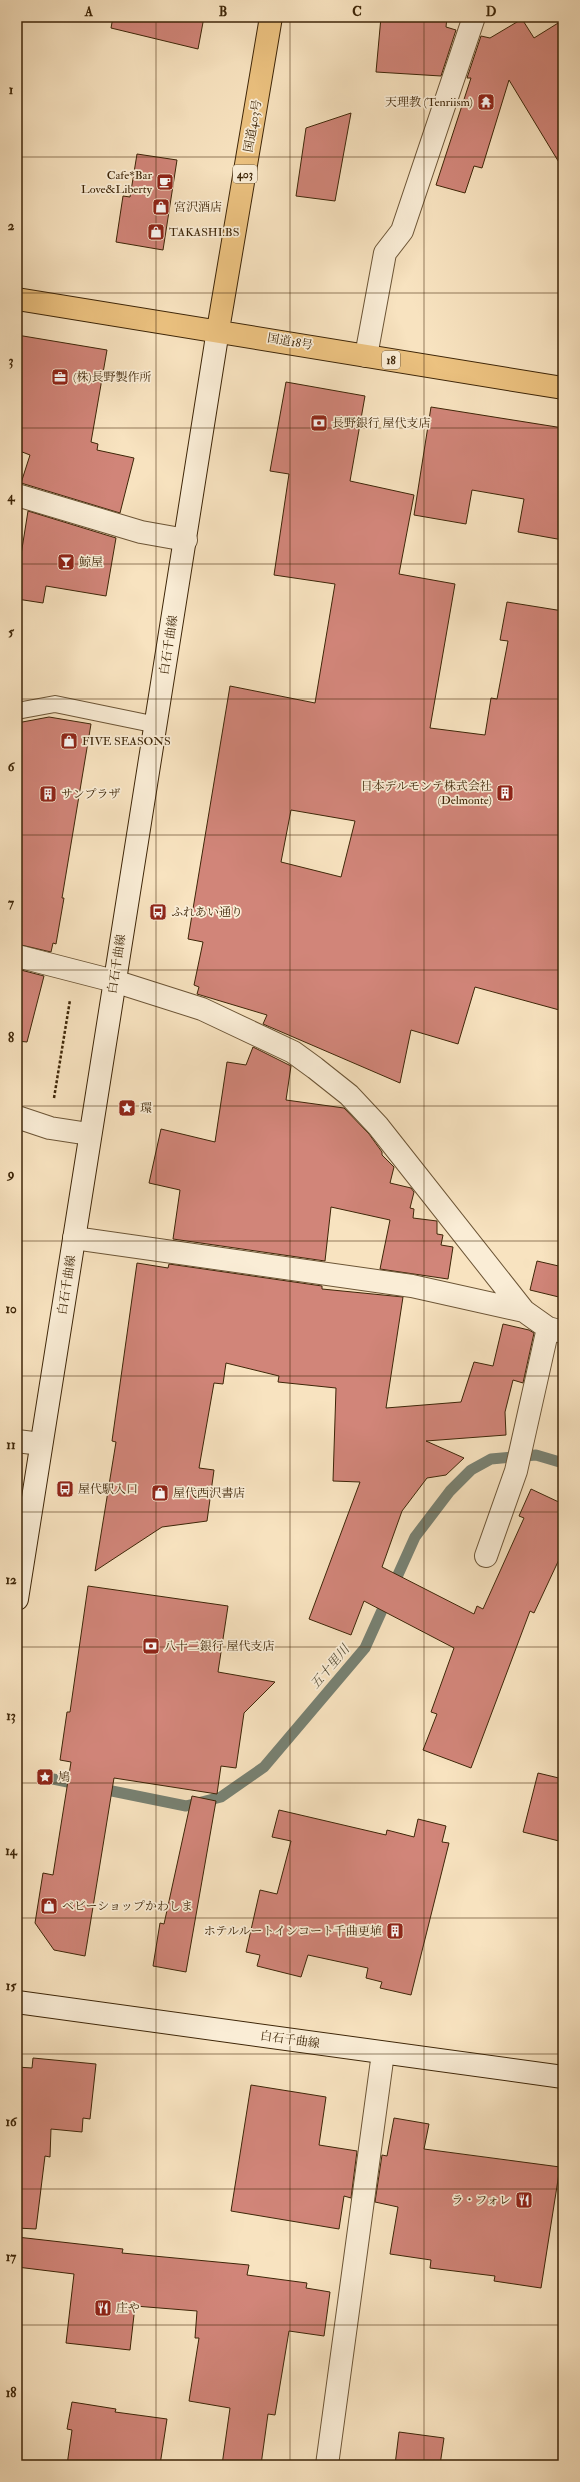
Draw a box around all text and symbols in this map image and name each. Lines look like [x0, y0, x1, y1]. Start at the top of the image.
text: A [84, 4, 94, 20]
text: B [219, 4, 227, 20]
text: C [352, 4, 362, 20]
text: D [486, 4, 497, 20]
text: 1 [9, 82, 14, 98]
temple icon: 天理教 (Tenriism) [476, 92, 496, 112]
place label: 天理教 (Tenriism) [385, 95, 473, 110]
street label: 国道403号 [241, 98, 265, 154]
road number: 403 [233, 165, 257, 183]
place label: Cafe*Bar Love&Liberty [81, 168, 153, 197]
cafe icon: Cafe*Bar Love&Liberty [155, 172, 175, 192]
shop icon: 宮沢酒店 [151, 197, 171, 217]
place label: 宮沢酒店 [174, 200, 222, 215]
text: 2 [8, 218, 15, 234]
shop icon: TAKASHI.BS [146, 222, 166, 242]
place label: TAKASHI.BS [169, 225, 239, 240]
street label: 国道18号 [266, 331, 314, 353]
road number: 18 [382, 351, 400, 369]
text: 3 [9, 353, 14, 369]
office icon: (株)長野製作所 [50, 367, 70, 387]
place label: (株)長野製作所 [73, 370, 152, 385]
bank icon: 長野銀行 屋代支店 [309, 413, 329, 433]
place label: 長野銀行 屋代支店 [332, 416, 431, 431]
text: 4 [6, 489, 15, 505]
bar icon: 鯨屋 [56, 552, 76, 572]
place label: 鯨屋 [79, 555, 103, 570]
street label: 白石千曲線 [157, 614, 181, 676]
text: 5 [8, 624, 14, 640]
shop icon: FIVE SEASONS [59, 731, 79, 751]
place label: FIVE SEASONS [82, 734, 171, 749]
text: 6 [8, 759, 16, 775]
place label: 日本デルモンテ株式会社 (Delmonte) [361, 779, 492, 808]
building icon: 日本デルモンテ株式会社 (Delmonte) [495, 783, 515, 803]
building icon: サンプラザ [38, 784, 58, 804]
place label: サンプラザ [61, 787, 120, 802]
text: 7 [8, 895, 15, 911]
bus stop icon: ふれあい通り [148, 902, 168, 922]
place label: ふれあい通り [171, 905, 243, 920]
street label: 白石千曲線 [105, 933, 129, 995]
text: 8 [8, 1030, 14, 1046]
place icon: 環 [117, 1098, 137, 1118]
place label: 環 [140, 1101, 152, 1116]
text: 9 [6, 1166, 15, 1182]
street label: 白石千曲線 [55, 1254, 79, 1316]
text: 10 [5, 1301, 17, 1317]
text: 11 [6, 1437, 16, 1453]
bus stop icon: 屋代駅入口 [55, 1479, 75, 1499]
place label: 屋代駅入口 [78, 1482, 138, 1497]
shop icon: 屋代西沢書店 [150, 1483, 170, 1503]
place label: 屋代西沢書店 [173, 1486, 245, 1501]
text: 12 [5, 1572, 17, 1588]
bank icon: 八十二銀行 屋代支店 [141, 1636, 161, 1656]
place label: 八十二銀行 屋代支店 [164, 1639, 275, 1654]
water label: 五十里川 [307, 1640, 354, 1692]
text: 13 [6, 1708, 16, 1724]
place icon: 鳩 [35, 1767, 55, 1787]
place label: 鳩 [58, 1770, 70, 1785]
text: 14 [5, 1843, 18, 1859]
shop icon: ベビーショップかわしま [39, 1896, 59, 1916]
place label: ベビーショップかわしま [62, 1899, 193, 1914]
building icon: ホテルルートインコート千曲更埴 [385, 1921, 405, 1941]
place label: ホテルルートインコート千曲更埴 [203, 1924, 382, 1939]
text: 15 [6, 1978, 16, 1994]
street label: 白石千曲線 [259, 2028, 321, 2052]
text: 16 [5, 2114, 18, 2130]
restaurant icon: ラ・フォレ [514, 2190, 534, 2210]
place label: ラ・フォレ [452, 2193, 511, 2208]
text: 17 [6, 2249, 17, 2265]
restaurant icon: 庄や [93, 2298, 113, 2318]
place label: 庄や [116, 2301, 140, 2316]
text: 18 [6, 2385, 16, 2401]

